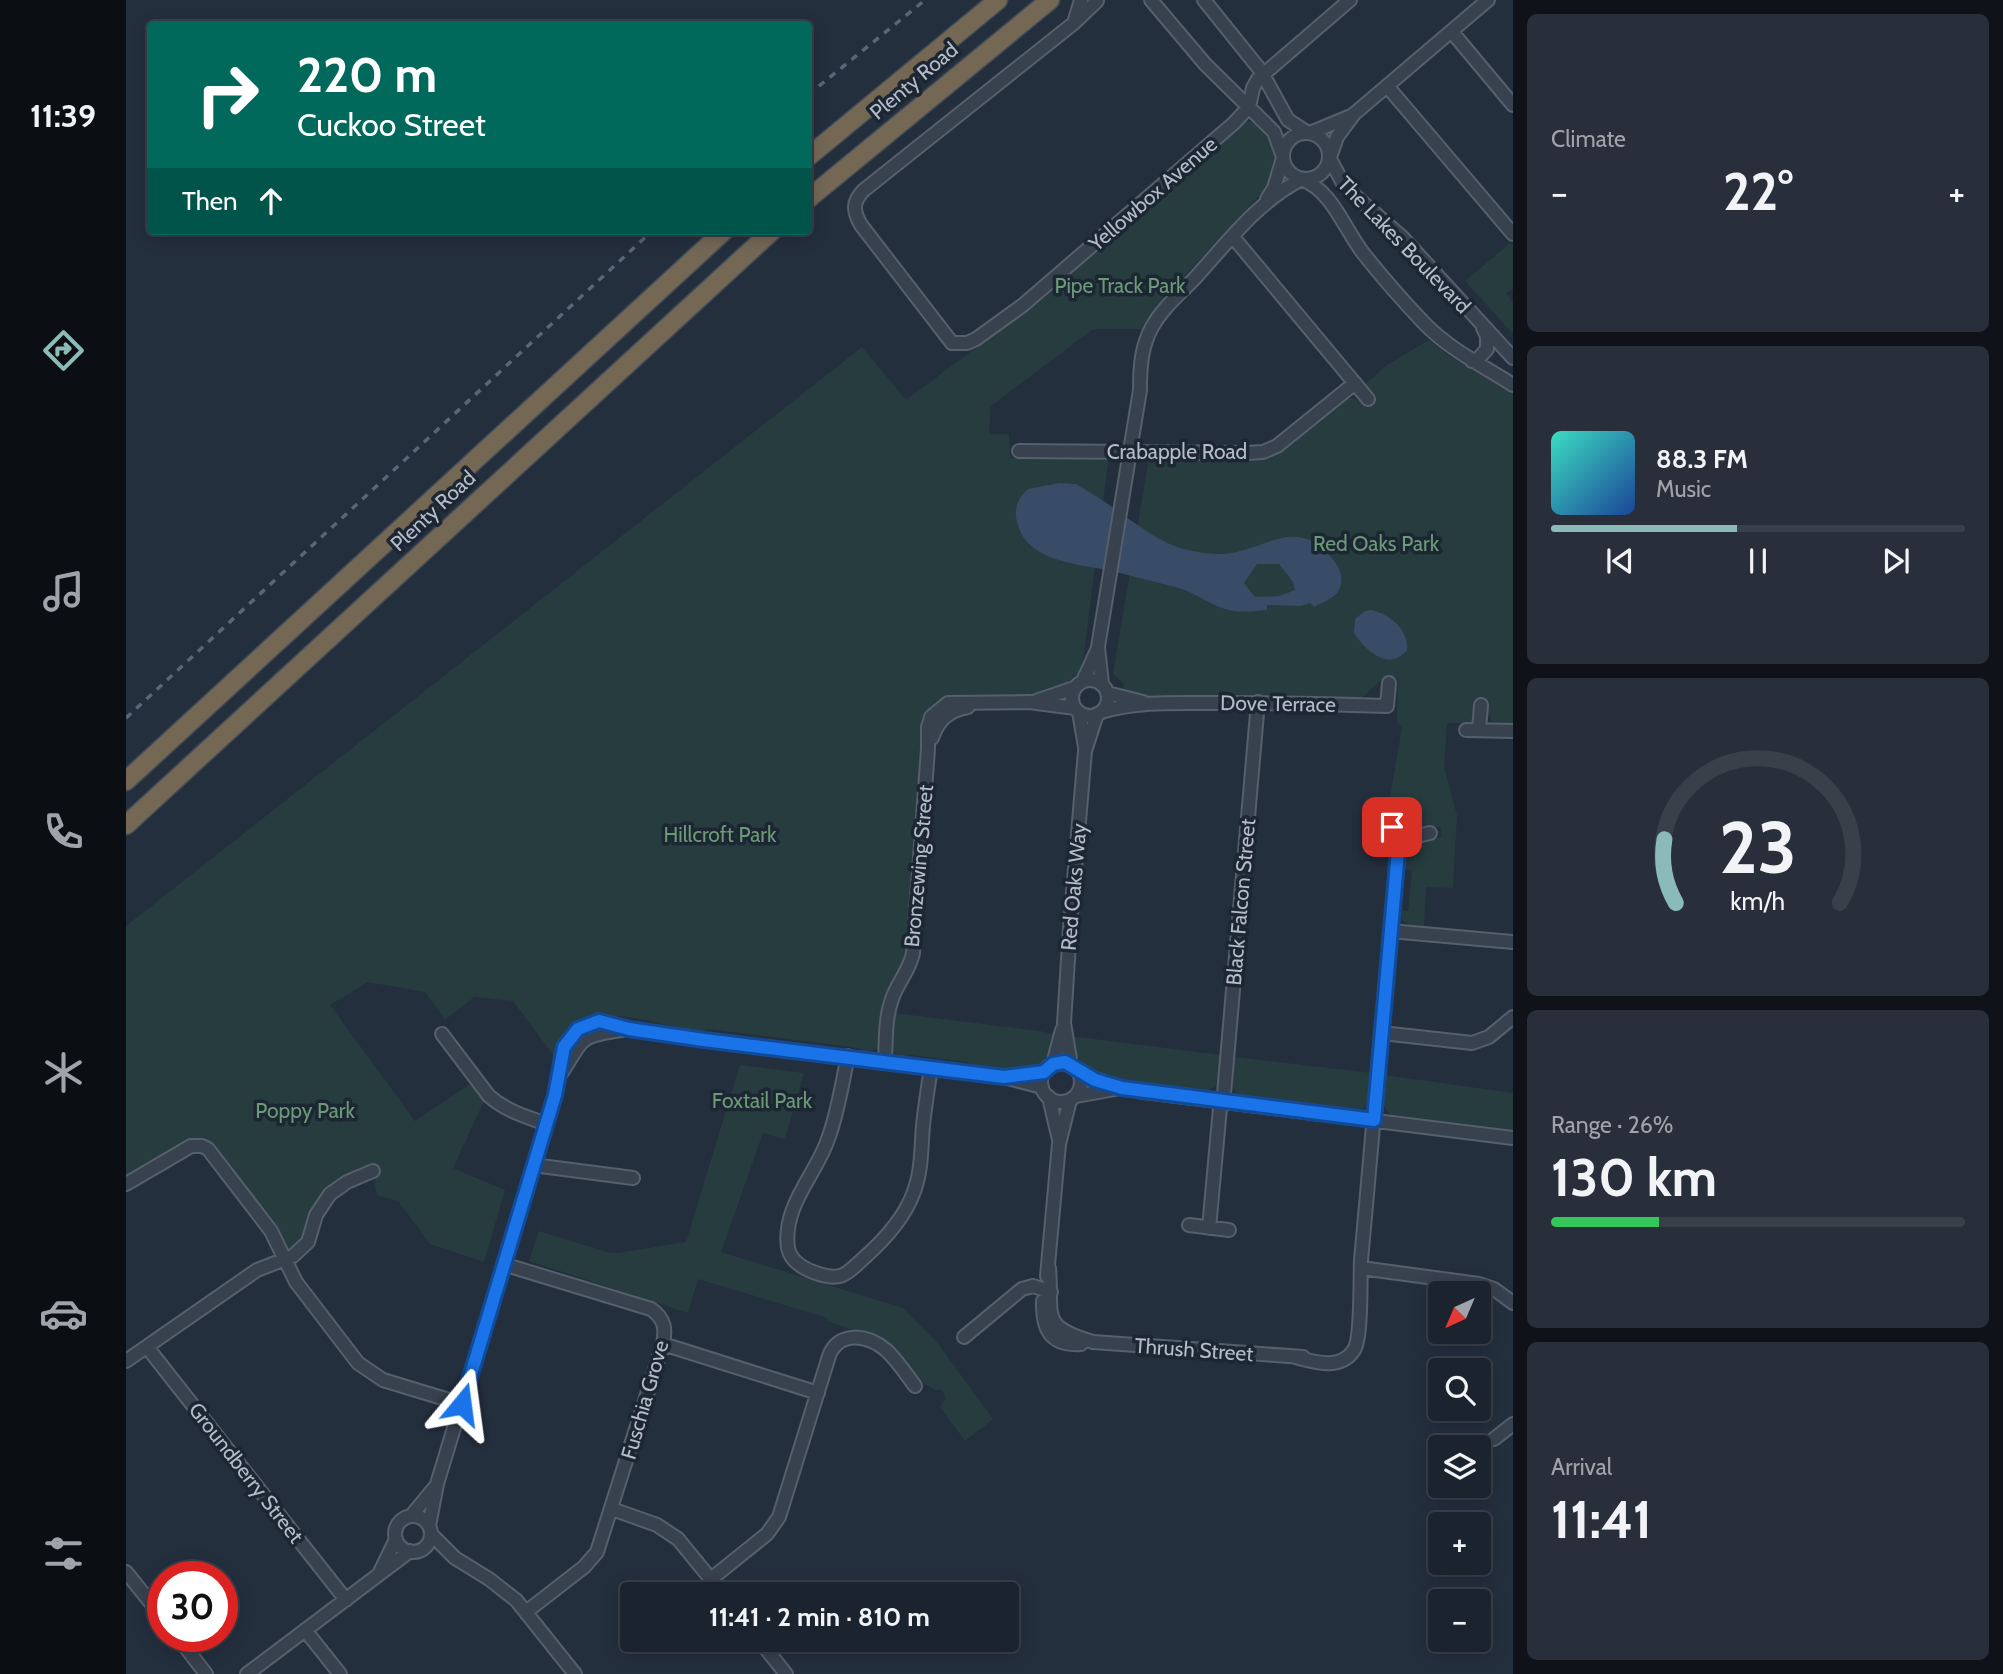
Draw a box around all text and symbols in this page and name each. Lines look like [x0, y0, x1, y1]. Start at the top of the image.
street label: Plenty Road [865, 37, 963, 125]
text: 220 m [297, 45, 437, 104]
icon: right [182, 49, 273, 140]
text: 11:39 [30, 96, 96, 135]
text: Cuckoo Street [297, 105, 486, 144]
text: Climate [1551, 125, 1626, 153]
street label: Yellowbox Avenue [1083, 131, 1222, 257]
text: 22° [1723, 160, 1793, 223]
text: − [1551, 169, 1568, 216]
text: + [1948, 169, 1965, 216]
street label: The Lakes Boulevard [1333, 171, 1476, 318]
icon: ahead [252, 182, 290, 220]
text: Then [182, 185, 238, 217]
park label: Pipe Track Park [1055, 273, 1186, 298]
icon: directions [39, 326, 88, 375]
street label: Crabapple Road [1107, 439, 1247, 464]
text: 88.3 FM [1656, 443, 1748, 475]
street label: Plenty Road [385, 465, 480, 556]
text: Music [1656, 475, 1711, 503]
park label: Red Oaks Park [1313, 531, 1440, 556]
icon: previous [1601, 542, 1639, 580]
icon: pause [1739, 542, 1777, 580]
icon: next [1877, 542, 1915, 580]
icon: music [39, 567, 88, 616]
street label: Dove Terrace [1220, 690, 1336, 717]
street label: Bronzewing Street [899, 784, 938, 948]
pin [1362, 797, 1422, 857]
text: 23 [1719, 803, 1797, 891]
icon: phone [39, 807, 88, 856]
icon: arrive [1373, 808, 1411, 846]
street label: Black Falcon Street [1221, 818, 1260, 986]
park label: Hillcroft Park [664, 822, 777, 847]
street label: Red Oaks Way [1055, 822, 1092, 952]
text: km/h [1731, 886, 1785, 916]
icon: climate [39, 1048, 88, 1097]
park label: Foxtail Park [712, 1088, 813, 1113]
park label: Poppy Park [255, 1098, 355, 1123]
text: Range · 26% [1551, 1111, 1674, 1139]
text: 130 km [1551, 1146, 1717, 1209]
north arrow [1428, 1281, 1491, 1344]
map controls [1428, 1281, 1491, 1652]
icon: car [39, 1289, 88, 1338]
street label: Thrush Street [1134, 1333, 1254, 1366]
street label: Fuschia Grove [616, 1337, 674, 1462]
button: search [1428, 1358, 1491, 1421]
position arrow [425, 1367, 499, 1441]
street label: Groundberry Street [184, 1398, 309, 1548]
button: layers [1428, 1435, 1491, 1498]
text: Arrival [1551, 1453, 1612, 1481]
text: 11:41 [1551, 1488, 1652, 1551]
button: + [1428, 1512, 1491, 1575]
icon: filters [39, 1529, 88, 1578]
speed limit sign: 30 [147, 1561, 238, 1652]
button: − [1428, 1589, 1491, 1652]
text: 11:41 · 2 min · 810 m [709, 1601, 930, 1633]

